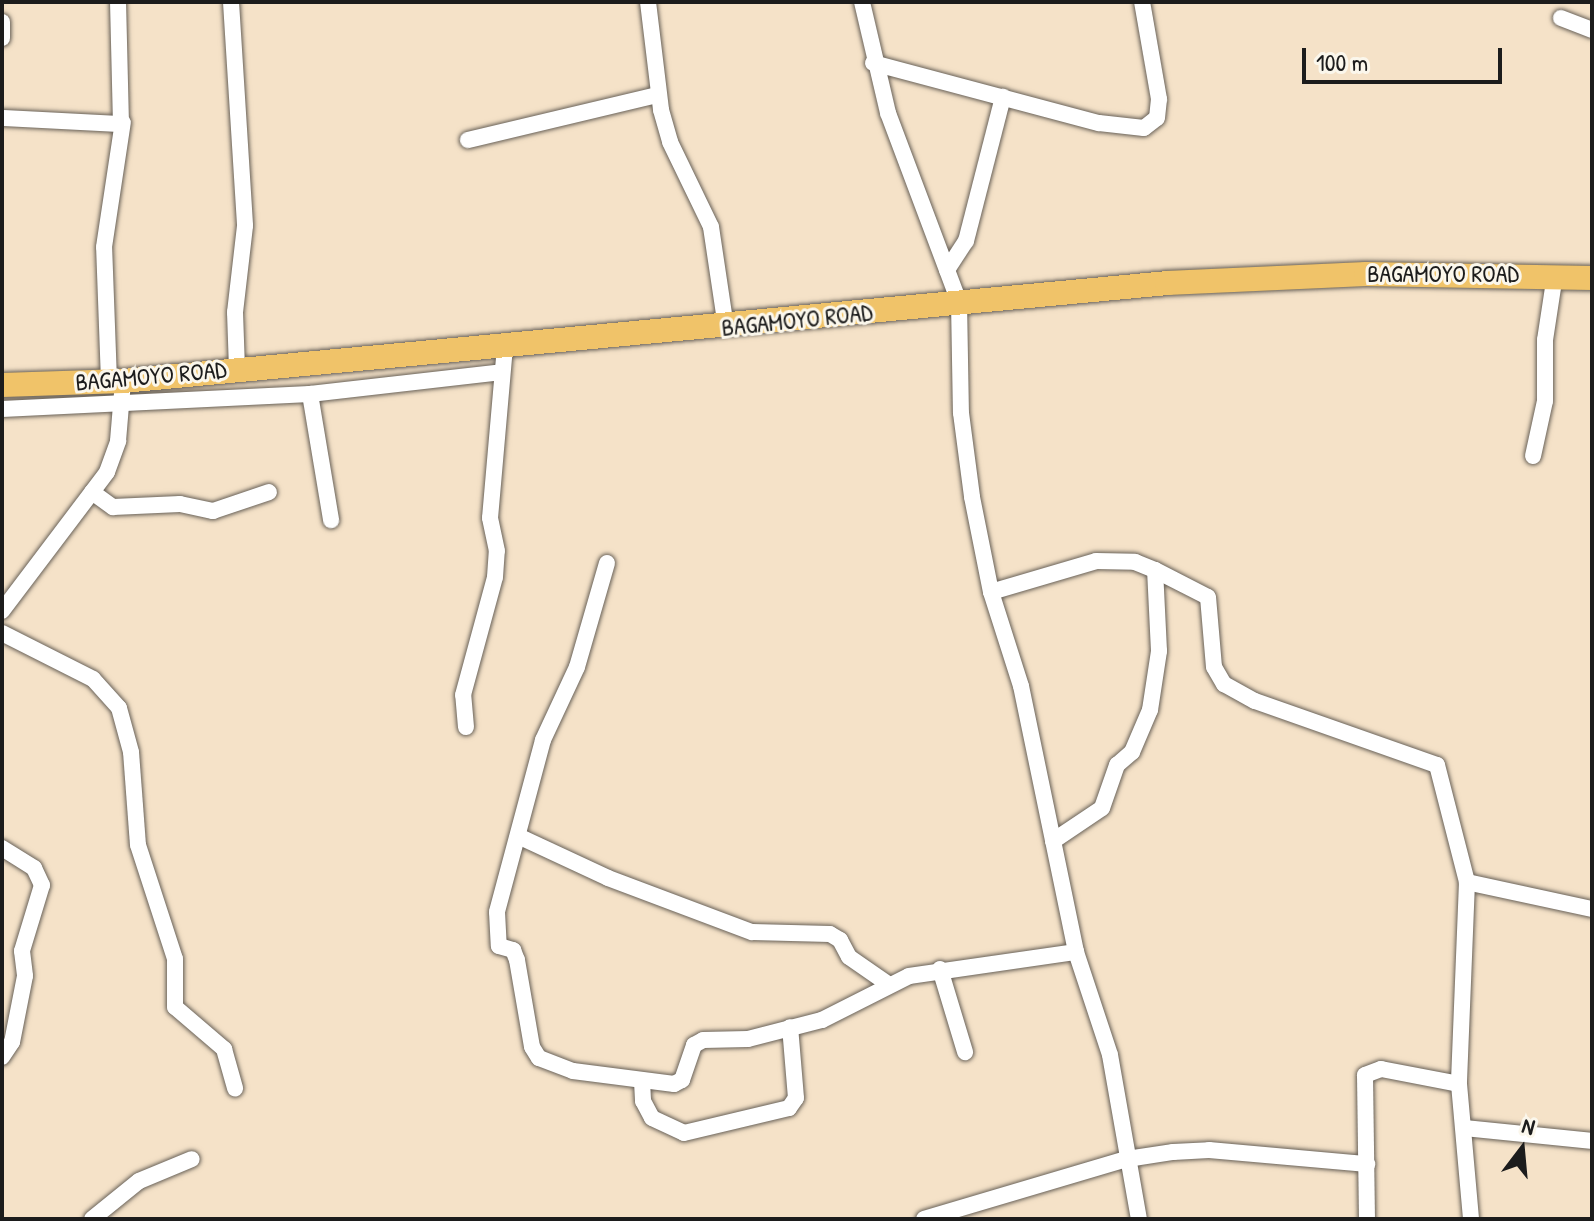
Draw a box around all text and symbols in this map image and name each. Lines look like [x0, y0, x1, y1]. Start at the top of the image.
scale bar [1306, 32, 1506, 82]
text: 100 m [1316, 46, 1368, 78]
street label: BAGAMOYO ROAD [1367, 260, 1519, 288]
street label: BAGAMOYO ROAD [720, 298, 874, 342]
street label: BAGAMOYO ROAD [74, 355, 228, 397]
north arrow [1482, 1109, 1562, 1189]
text: N [1519, 1110, 1538, 1142]

